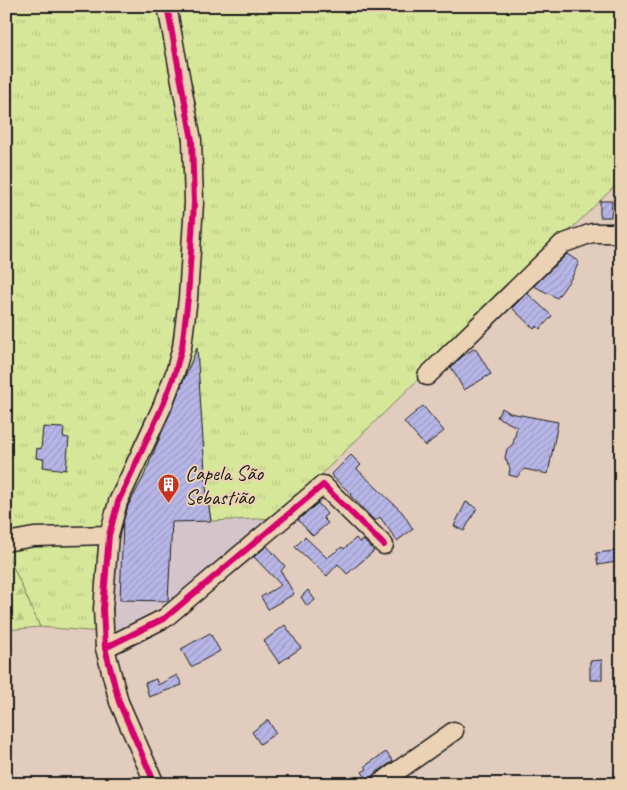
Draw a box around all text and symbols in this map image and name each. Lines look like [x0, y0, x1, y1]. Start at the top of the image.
place label: Capela São Sebastião [185, 460, 264, 510]
building icon: Capela São Sebastião [157, 473, 181, 504]

